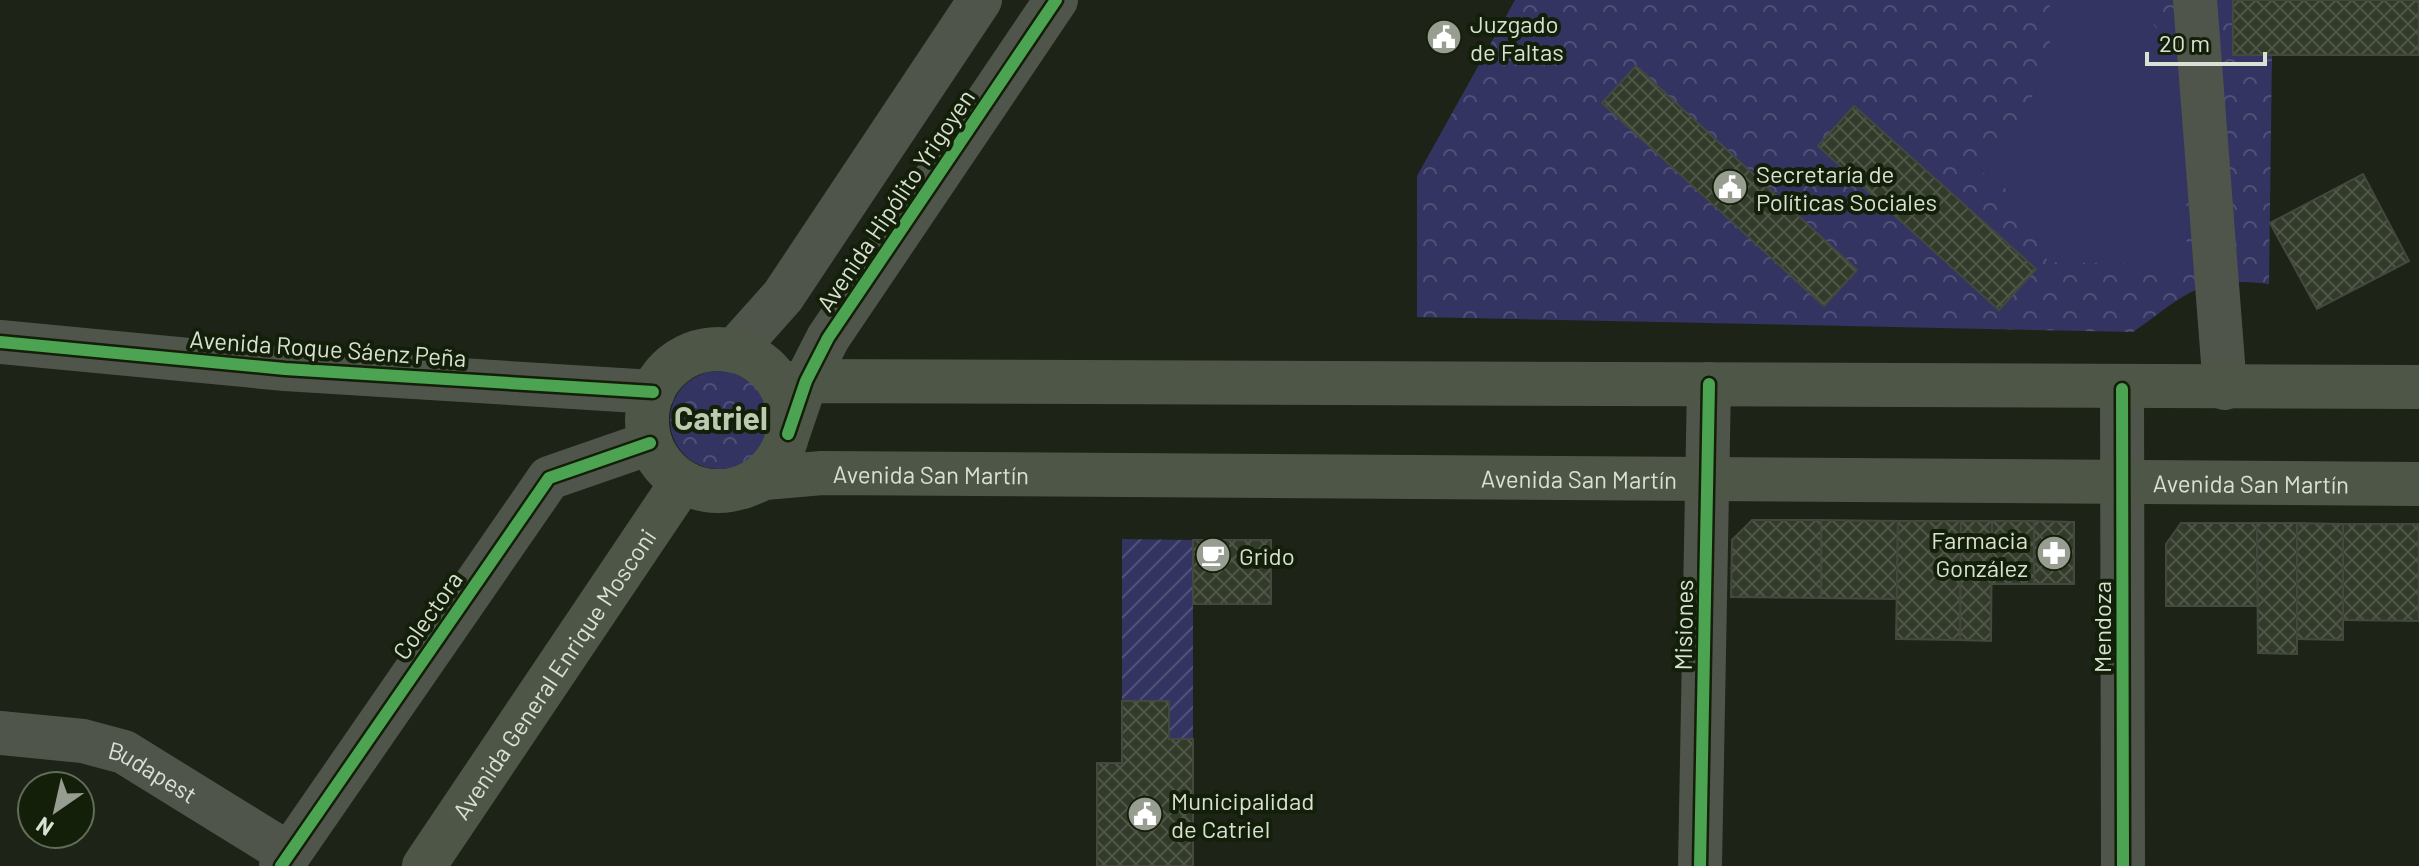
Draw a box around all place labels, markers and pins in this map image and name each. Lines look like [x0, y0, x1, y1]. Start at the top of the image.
place label: Juzgado de Faltas [1470, 9, 1564, 66]
public building icon: Juzgado de Faltas [1425, 18, 1463, 56]
place label: Secretaría de Políticas Sociales [1756, 159, 1937, 216]
public building icon: Secretaría de Políticas Sociales [1711, 168, 1749, 206]
place label: Farmacia González [1931, 525, 2028, 582]
pharmacy icon: Farmacia González [2035, 534, 2073, 572]
cafe icon: Grido [1194, 536, 1232, 574]
place label: Grido [1239, 541, 1295, 570]
place label: Municipalidad de Catriel [1171, 786, 1314, 843]
public building icon: Municipalidad de Catriel [1126, 795, 1164, 833]

